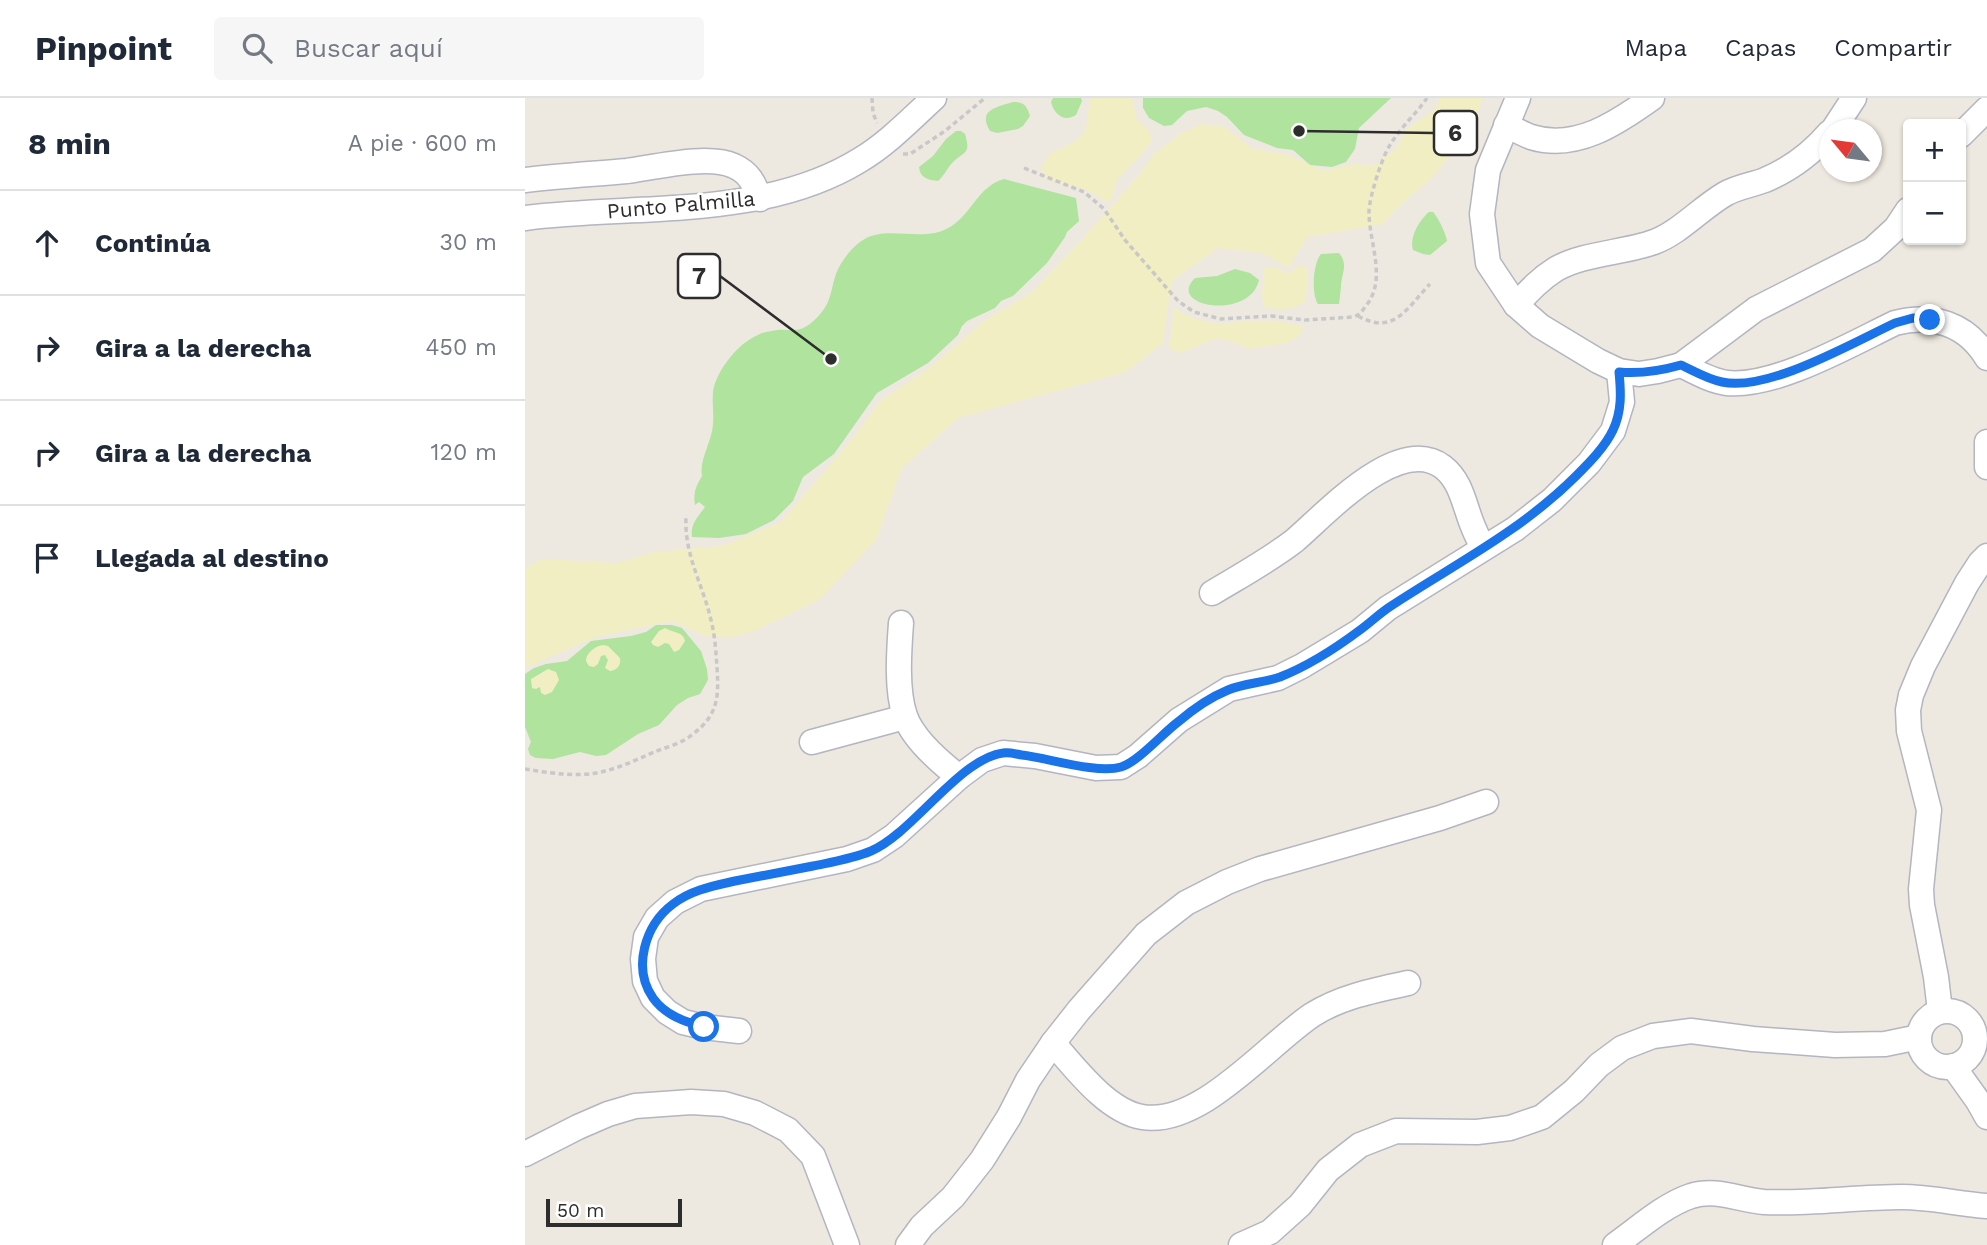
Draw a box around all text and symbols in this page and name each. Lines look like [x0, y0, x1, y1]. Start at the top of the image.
search box [214, 17, 704, 80]
text: Pinpoint [35, 29, 172, 68]
icon: search [238, 29, 276, 67]
text: Buscar aquí [294, 33, 443, 63]
text: Mapa [1624, 34, 1687, 62]
text: Capas [1725, 34, 1796, 62]
text: Compartir [1834, 34, 1952, 62]
callout: 6 [1434, 111, 1477, 155]
north arrow [1819, 119, 1882, 182]
map controls [1903, 119, 1966, 245]
button: + [1903, 119, 1966, 182]
text: 6 [1448, 120, 1462, 147]
text: 8 min [28, 126, 111, 161]
text: A pie · 600 m [348, 130, 497, 157]
button: − [1903, 182, 1966, 245]
street label: Punto Palmilla [606, 186, 756, 223]
icon: ahead [28, 224, 66, 262]
text: Continúa [95, 228, 211, 258]
text: 30 m [440, 229, 497, 256]
callout: 7 [678, 254, 720, 298]
text: 7 [692, 263, 706, 290]
route end [1914, 304, 1945, 335]
icon: right [28, 329, 66, 367]
text: Gira a la derecha [95, 333, 311, 363]
text: 450 m [425, 334, 497, 361]
icon: right [28, 434, 66, 472]
text: Gira a la derecha [95, 438, 311, 468]
text: 120 m [431, 439, 497, 466]
icon: arrive [28, 539, 66, 577]
text: Llegada al destino [95, 543, 329, 573]
route start [688, 1011, 719, 1042]
scale bar [546, 1196, 683, 1228]
text: 50 m [557, 1199, 604, 1222]

